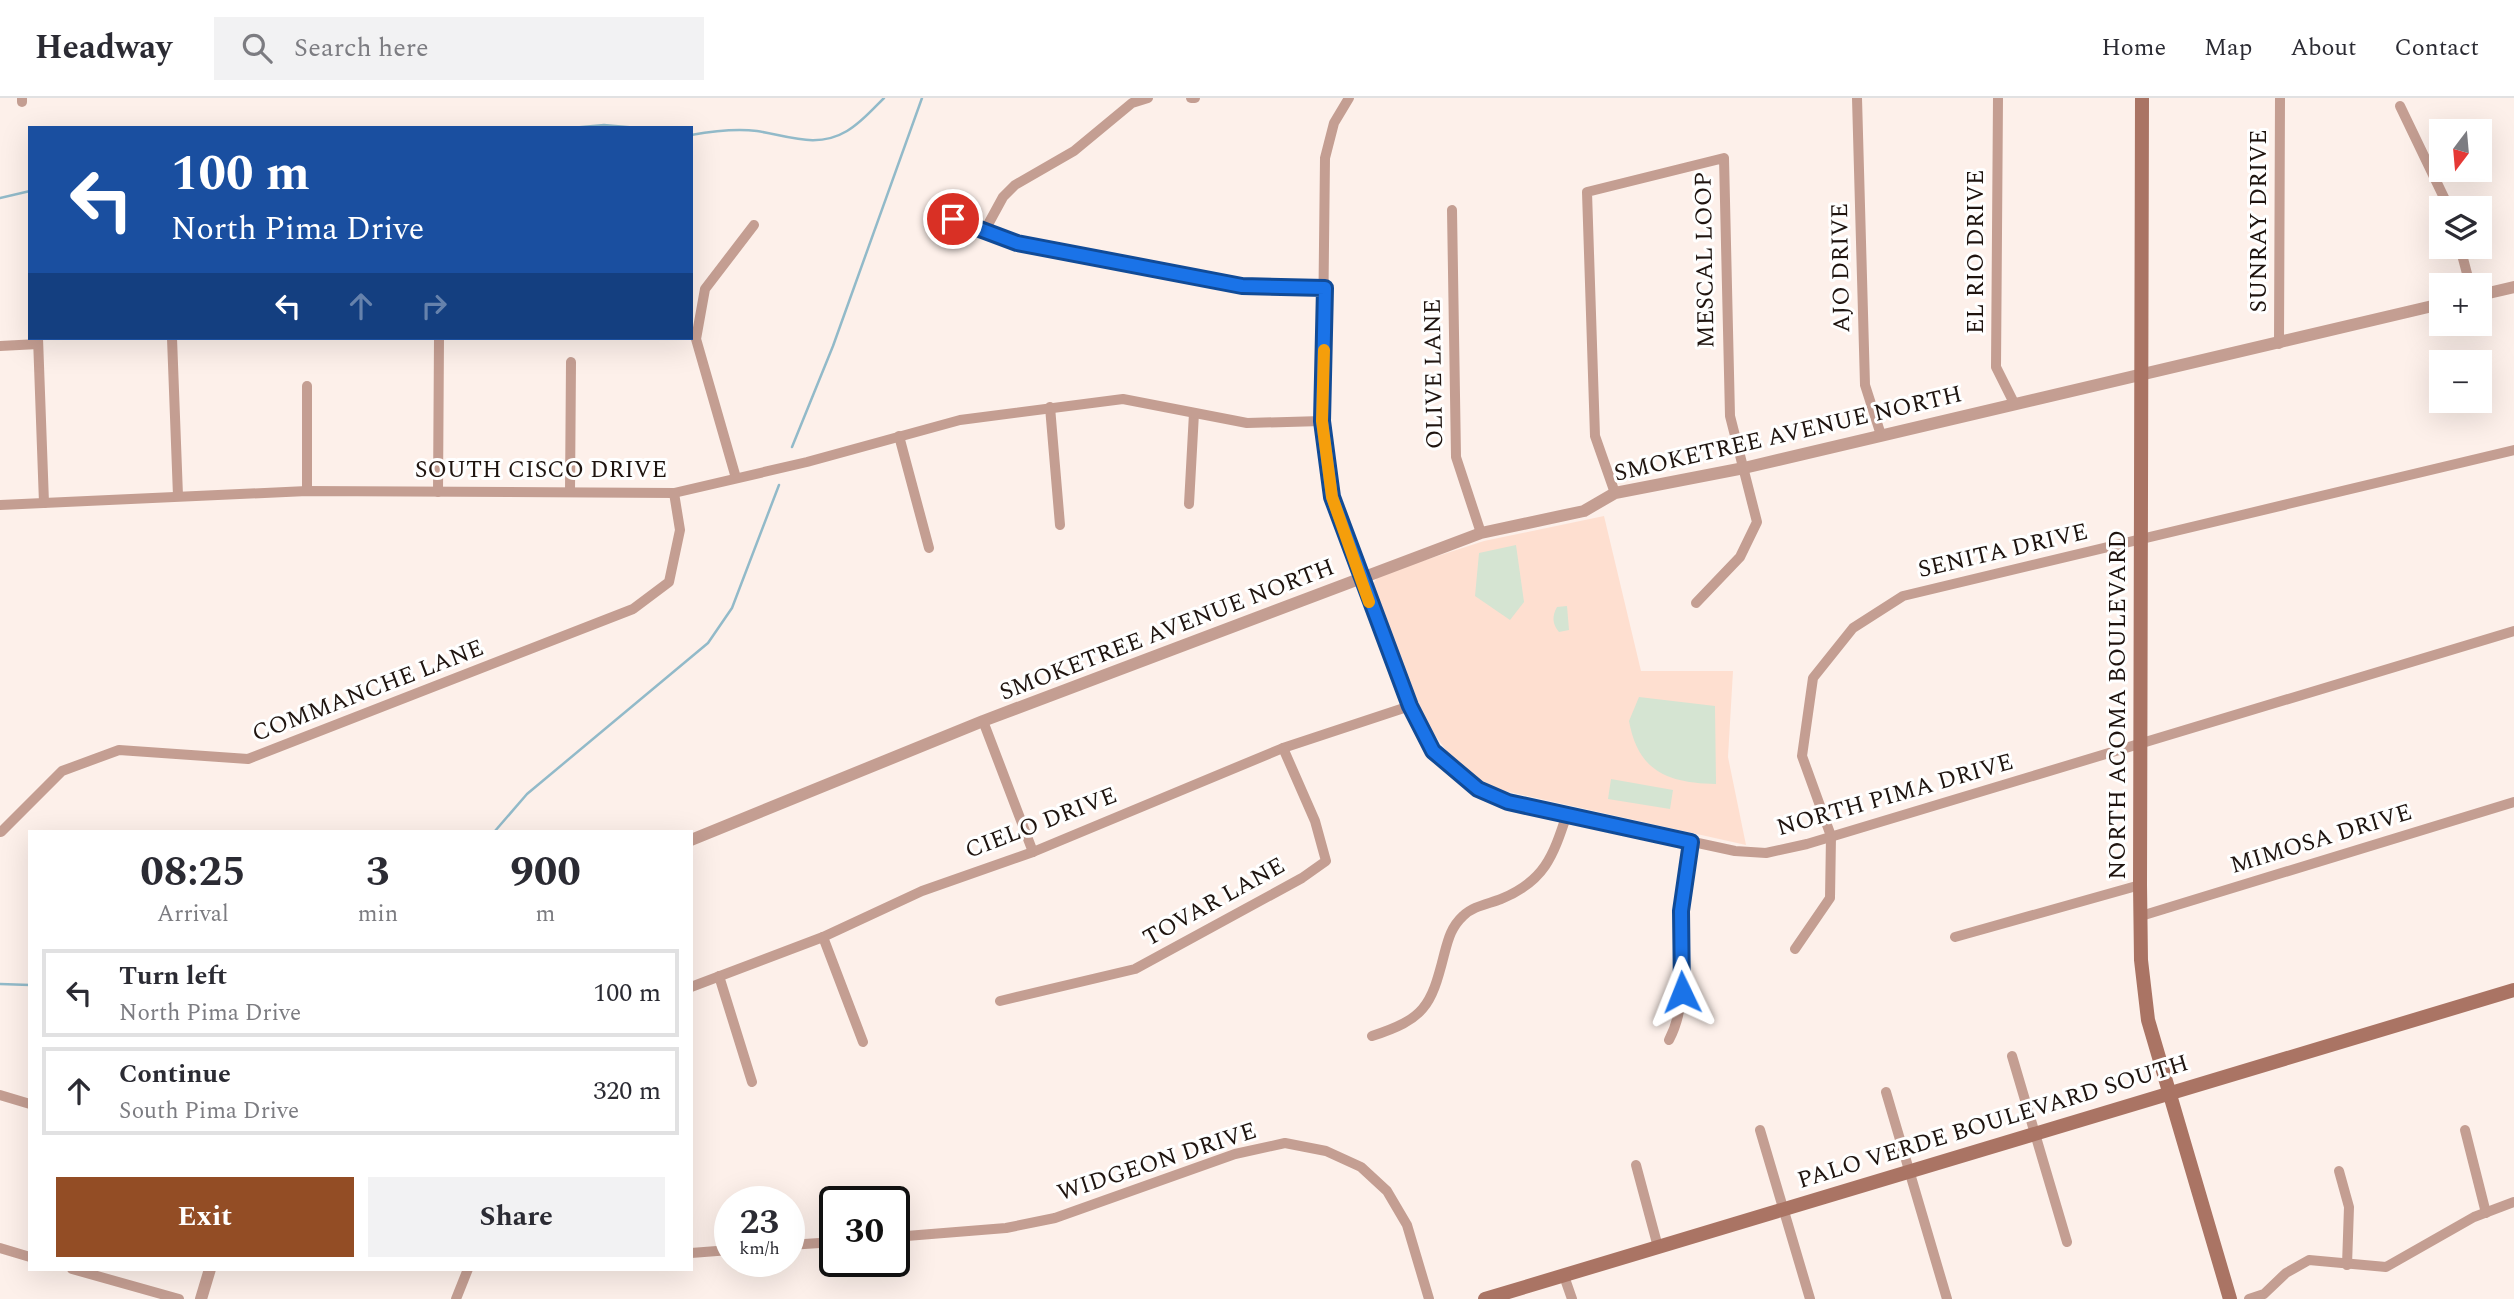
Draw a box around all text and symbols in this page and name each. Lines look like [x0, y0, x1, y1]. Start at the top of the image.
search box [214, 17, 704, 80]
text: Headway [35, 23, 172, 73]
text: Search here [294, 28, 429, 68]
icon: search [238, 29, 276, 67]
text: Home [2101, 30, 2166, 66]
text: Map [2204, 30, 2252, 66]
text: About [2290, 30, 2356, 66]
text: Contact [2394, 30, 2479, 66]
north arrow [2429, 119, 2492, 182]
map controls [2429, 119, 2492, 413]
street label: SUNRAY DRIVE [2241, 129, 2277, 313]
text: 100 m [171, 137, 310, 212]
icon: left [56, 154, 147, 245]
street label: EL RIO DRIVE [1958, 170, 1994, 334]
street label: MESCAL LOOP [1685, 171, 1725, 349]
pin [923, 189, 983, 249]
button: layers [2429, 196, 2492, 259]
icon: arrive [934, 200, 972, 238]
street label: AJO DRIVE [1822, 203, 1860, 333]
text: North Pima Drive [171, 205, 424, 254]
button: + [2429, 273, 2492, 336]
icon: left [269, 287, 307, 325]
icon: ahead [342, 287, 380, 325]
icon: right [415, 287, 453, 325]
street label: OLIVE LANE [1415, 299, 1453, 449]
button: − [2429, 350, 2492, 413]
street label: SMOKETREE AVENUE NORTH [1610, 376, 1966, 492]
street label: SOUTH CISCO DRIVE [415, 452, 667, 488]
street label: SENITA DRIVE [1914, 514, 2092, 588]
street label: NORTH ACOMA BOULEVARD [2100, 530, 2136, 880]
street label: SMOKETREE AVENUE NORTH [994, 549, 1340, 711]
street label: COMMANCHE LANE [247, 630, 489, 752]
street label: NORTH PIMA DRIVE [1772, 744, 2018, 846]
street label: CIELO DRIVE [960, 777, 1122, 869]
street label: MIMOSA DRIVE [2226, 794, 2416, 884]
text: 08:25 [140, 841, 246, 904]
text: 3 [366, 841, 390, 904]
text: 900 [510, 841, 581, 904]
street label: TOVAR LANE [1136, 848, 1292, 956]
text: Arrival [157, 897, 229, 932]
text: min [358, 897, 398, 932]
text: m [536, 897, 555, 932]
position arrow [1645, 955, 1719, 1029]
text: Turn left [119, 956, 227, 996]
text: 100 m [593, 973, 661, 1013]
icon: left [60, 974, 98, 1012]
text: North Pima Drive [119, 996, 301, 1031]
street label: PALO VERDE BOULEVARD SOUTH [1793, 1045, 2193, 1199]
text: Continue [119, 1054, 231, 1094]
text: 320 m [593, 1071, 661, 1111]
icon: ahead [60, 1072, 98, 1110]
text: South Pima Drive [119, 1094, 299, 1129]
street label: WIDGEON DRIVE [1053, 1113, 1261, 1211]
button: Exit [56, 1177, 354, 1257]
button: Share [368, 1177, 665, 1257]
speed limit sign: 30 [819, 1186, 910, 1277]
text: 23 [740, 1196, 779, 1249]
text: km/h [739, 1235, 780, 1262]

